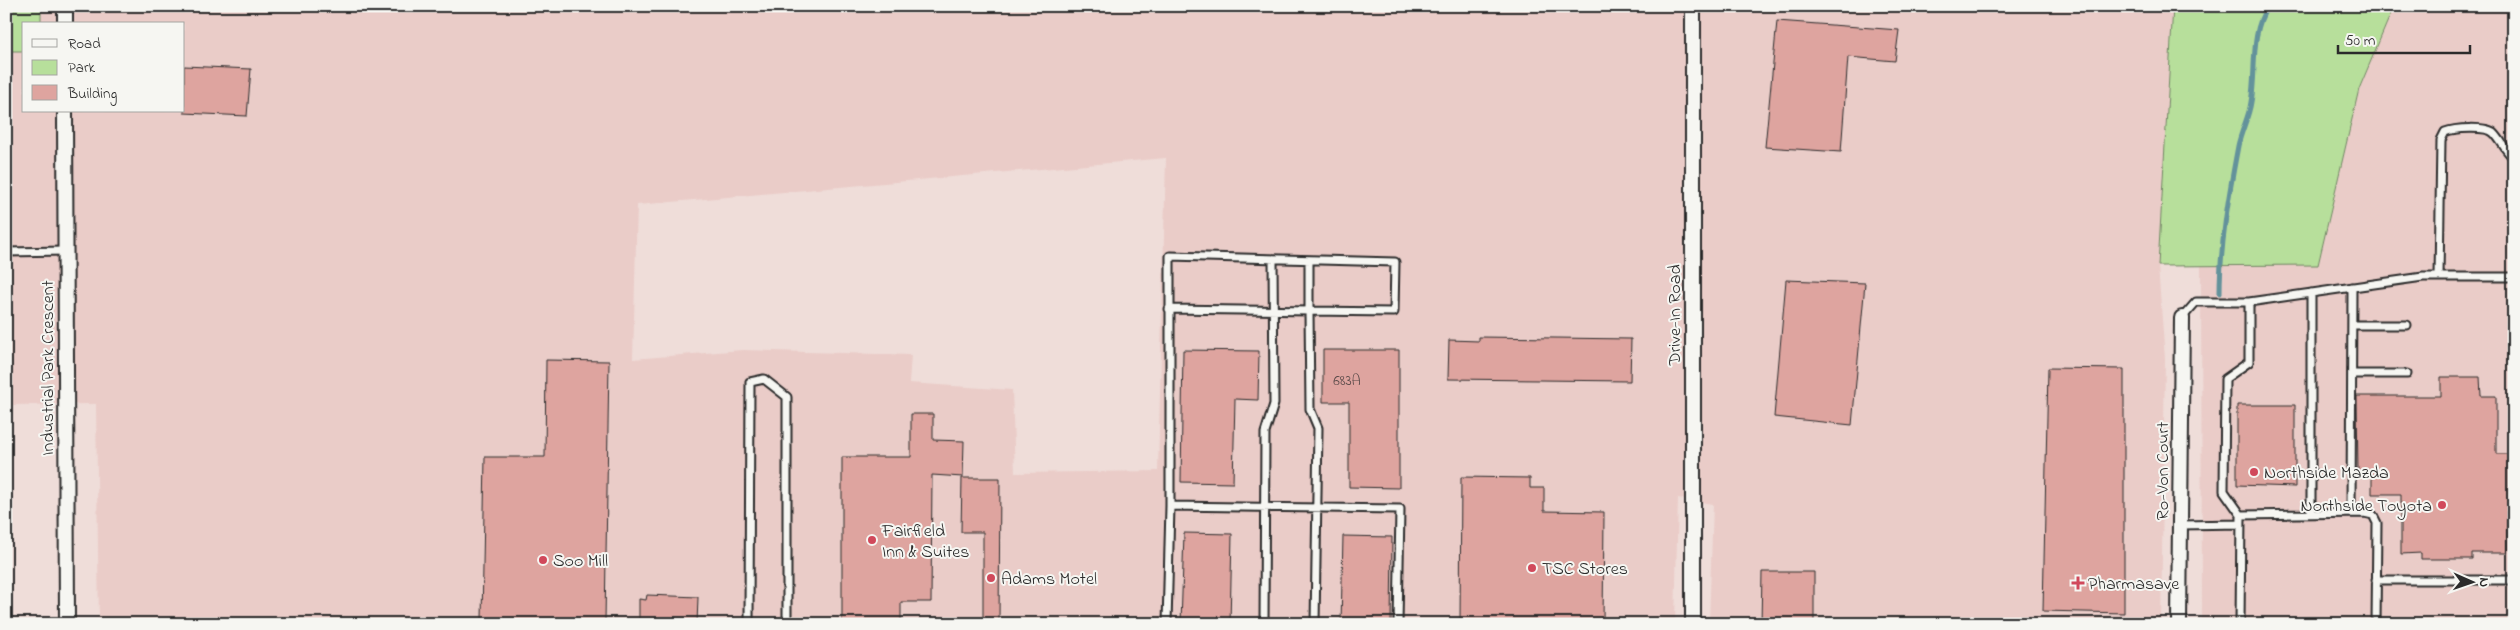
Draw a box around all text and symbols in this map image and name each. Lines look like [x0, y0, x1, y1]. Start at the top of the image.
legend [22, 22, 185, 112]
scale bar [2338, 22, 2470, 54]
text: 50 m [2345, 30, 2376, 52]
text: Road [68, 33, 101, 55]
text: Park [68, 57, 96, 79]
text: Building [67, 83, 117, 106]
street label: Drive-In Road [1663, 264, 1689, 367]
street label: Industrial Park Crescent [36, 280, 62, 456]
house number: 683A [1333, 370, 1361, 392]
street label: Ro-Von Court [2151, 422, 2177, 520]
place label: Northside Mazda [2264, 461, 2389, 487]
marker: Northside Mazda [2248, 466, 2260, 478]
place label: Northside Toyota [2301, 494, 2432, 520]
marker: Northside Toyota [2436, 499, 2448, 511]
place label: Fairfield Inn & Suites [881, 519, 970, 566]
marker: Fairfield Inn & Suites [866, 534, 878, 546]
place label: Soo Mill [553, 549, 608, 575]
marker: Soo Mill [537, 554, 549, 566]
place label: TSC Stores [1542, 557, 1628, 583]
north arrow [2448, 558, 2498, 608]
marker: TSC Stores [1526, 562, 1538, 574]
place label: Adams Motel [1001, 567, 1097, 593]
marker: Adams Motel [985, 572, 997, 584]
place label: Pharmasave [2088, 572, 2180, 598]
marker: Pharmasave [2072, 577, 2084, 589]
text: N [2473, 577, 2494, 587]

